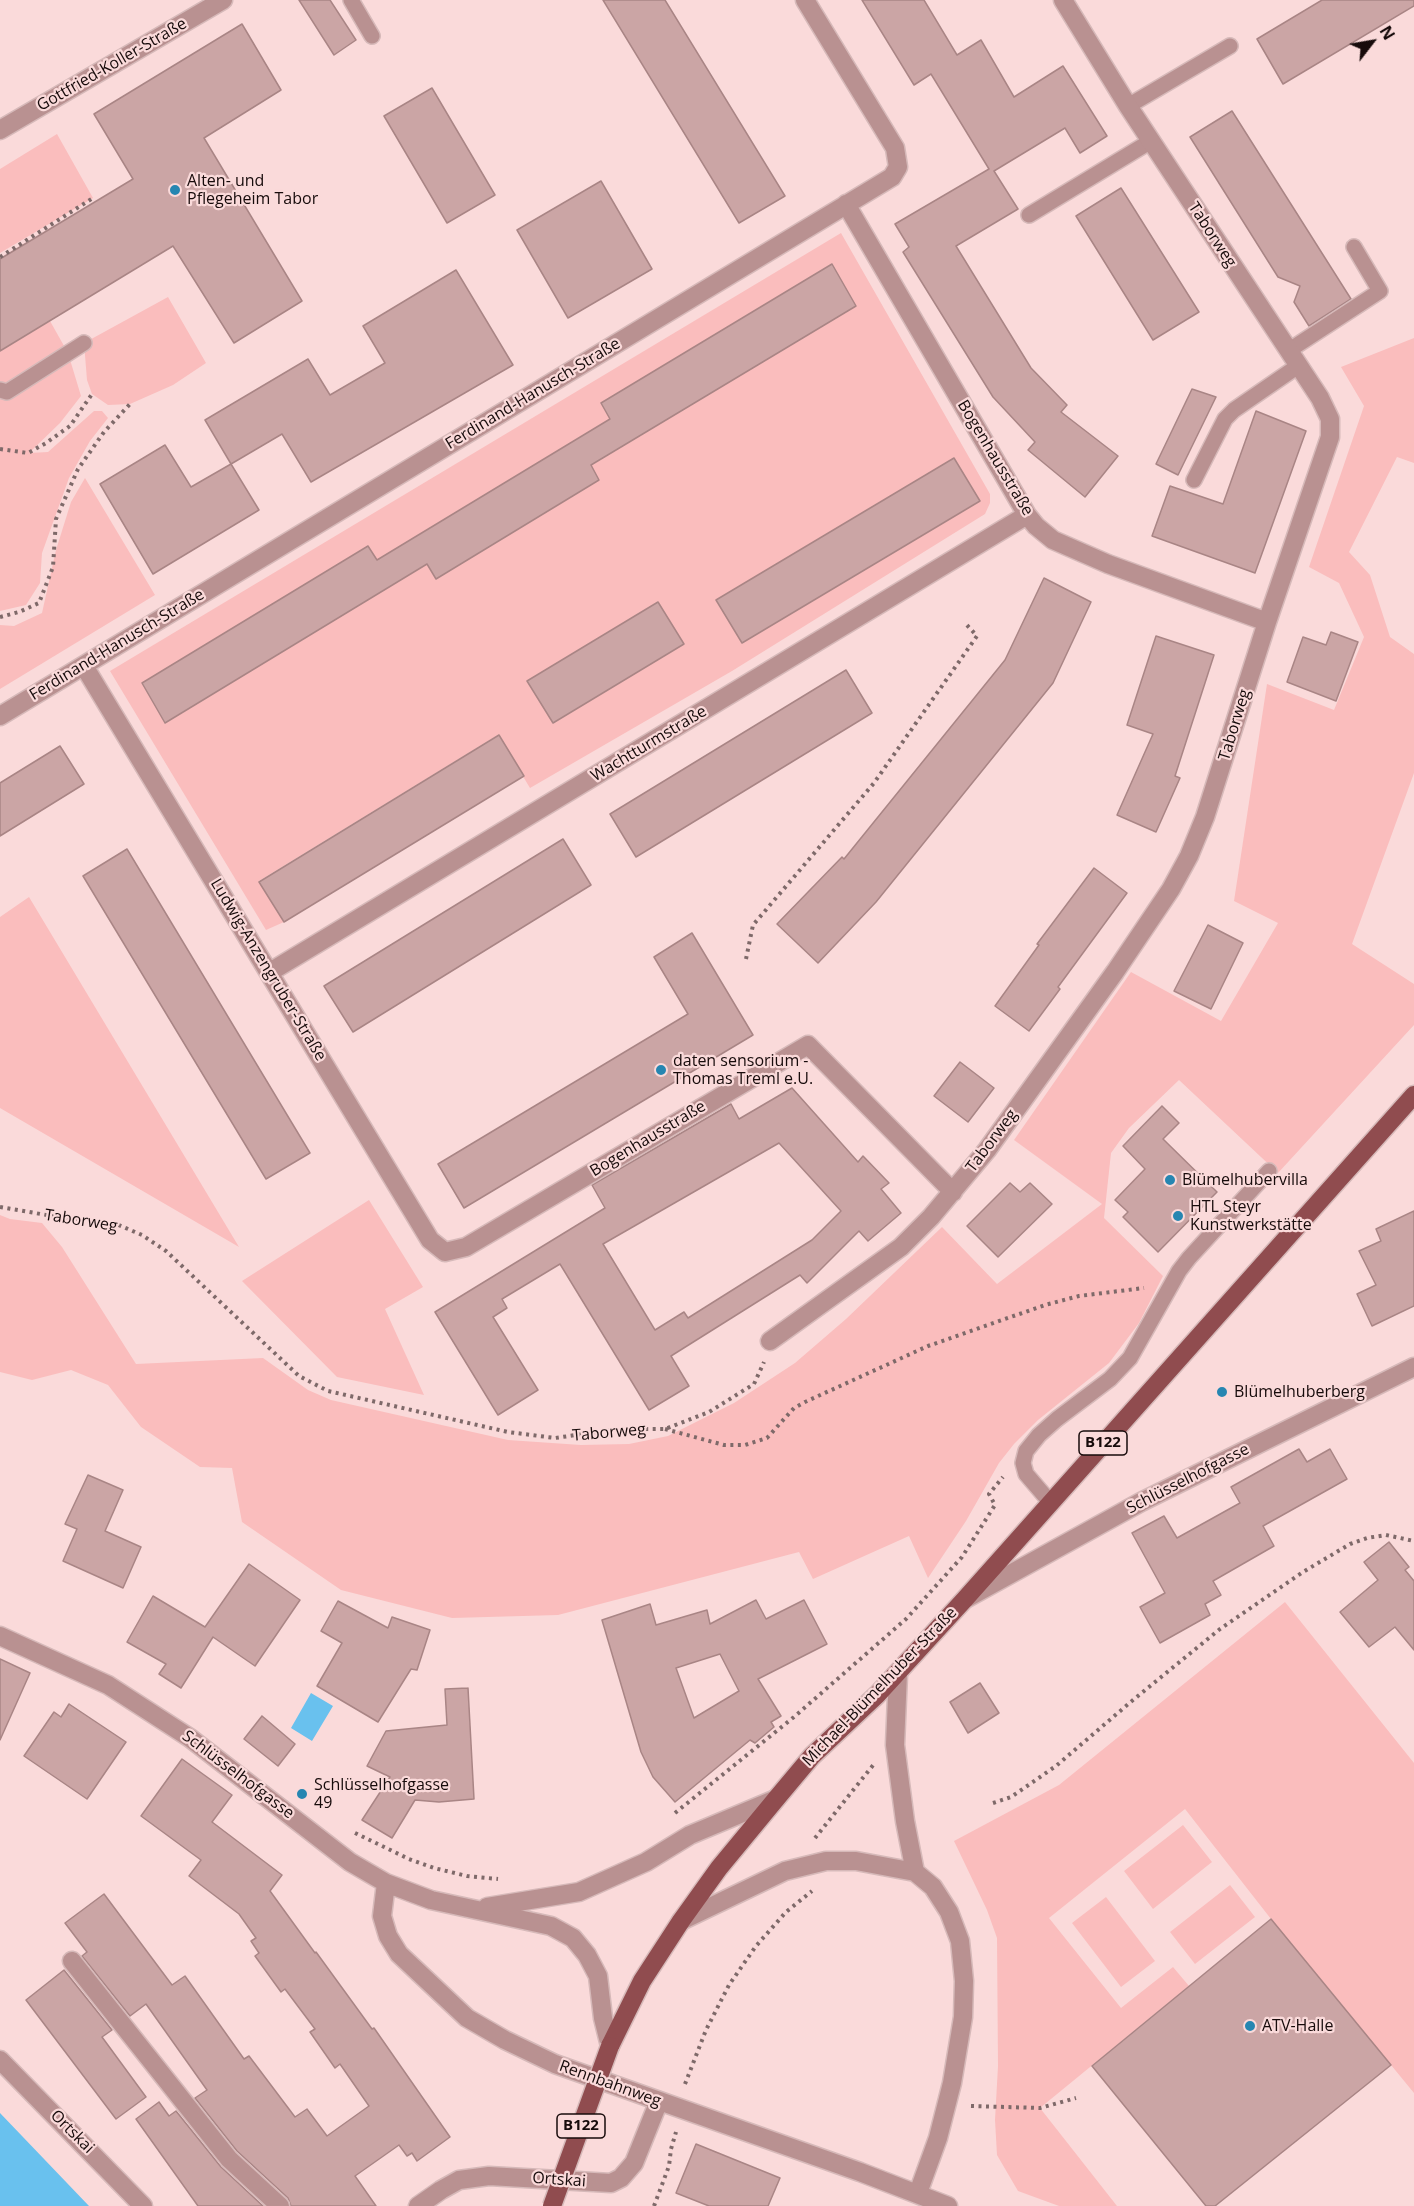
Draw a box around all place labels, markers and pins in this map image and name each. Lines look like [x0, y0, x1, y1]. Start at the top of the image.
place label: Alten- und Pflegeheim Tabor [187, 171, 318, 209]
marker: Alten- und Pflegeheim Tabor [168, 183, 182, 197]
place label: daten sensorium - Thomas Treml e.U. [673, 1051, 813, 1089]
marker: daten sensorium - Thomas Treml e.U. [654, 1063, 668, 1077]
place label: Blümelhubervilla [1182, 1170, 1308, 1190]
marker: Blümelhubervilla [1163, 1173, 1177, 1187]
place label: HTL Steyr Kunstwerkstätte [1190, 1197, 1312, 1235]
marker: HTL Steyr Kunstwerkstätte [1171, 1209, 1185, 1223]
place label: Blümelhuberberg [1234, 1382, 1365, 1402]
marker: Blümelhuberberg [1215, 1385, 1229, 1399]
place label: Schlüsselhofgasse 49 [314, 1775, 449, 1813]
marker: Schlüsselhofgasse 49 [295, 1787, 309, 1801]
place label: ATV-Halle [1262, 2016, 1333, 2036]
marker: ATV-Halle [1243, 2019, 1257, 2033]

